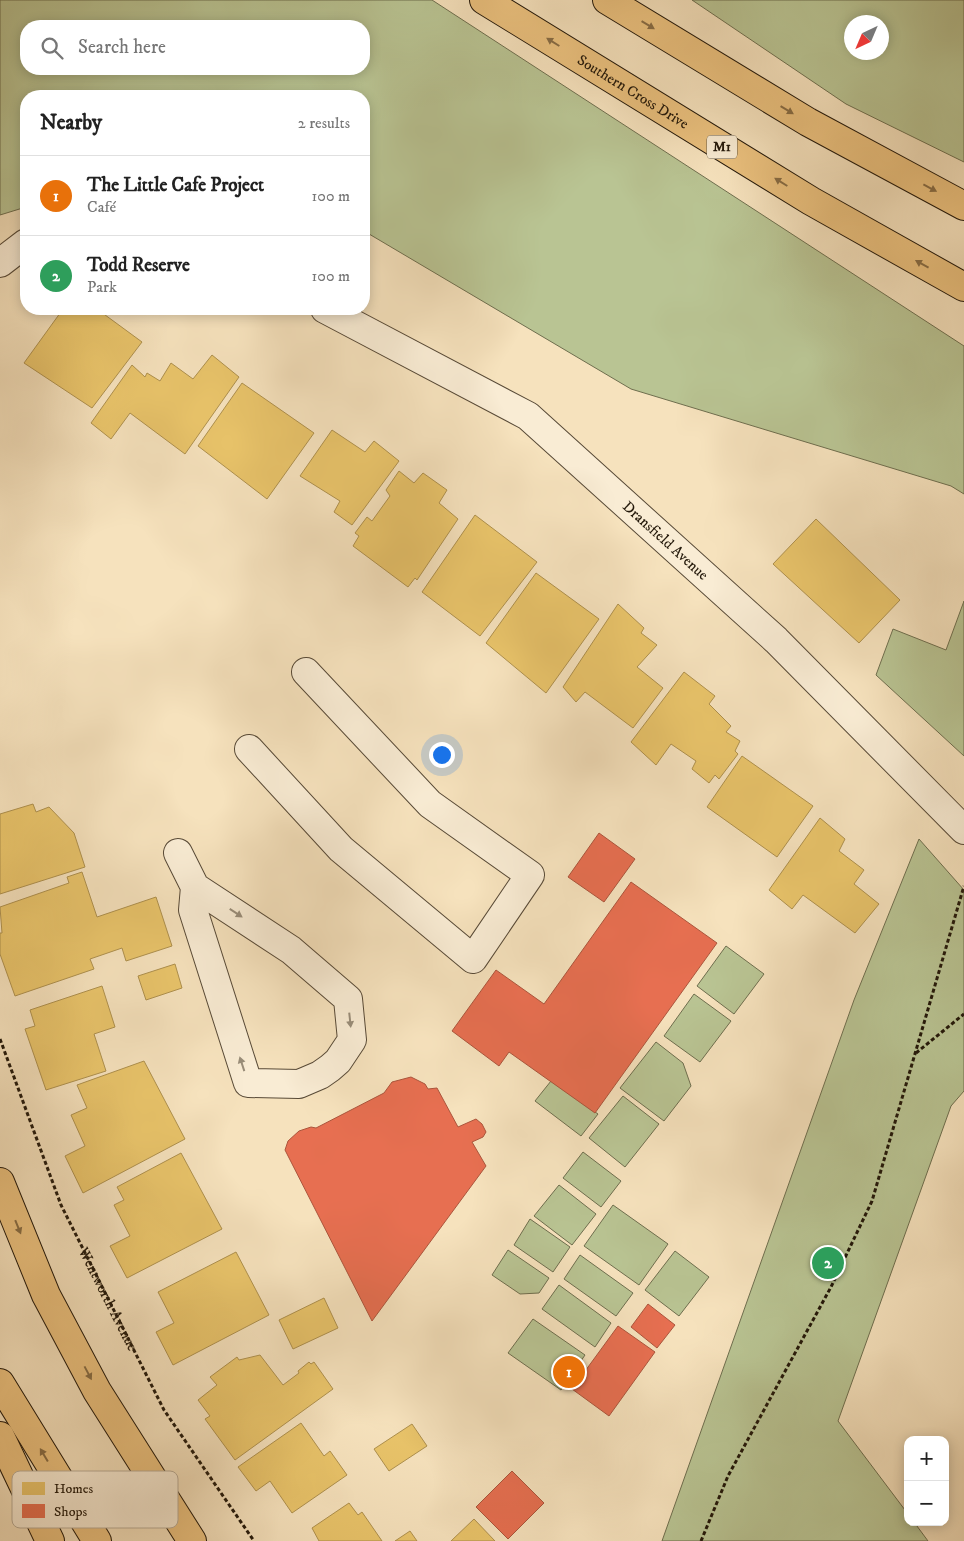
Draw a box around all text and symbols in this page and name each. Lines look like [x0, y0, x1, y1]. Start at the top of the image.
north arrow [844, 15, 889, 60]
search box [20, 20, 370, 75]
one-way arrow [642, 21, 655, 30]
icon: search [38, 34, 66, 62]
text: Search here [78, 36, 166, 59]
one-way arrow [546, 38, 559, 47]
street label: Southern Cross Drive [574, 50, 692, 133]
one-way arrow [781, 105, 794, 114]
text: Nearby [40, 110, 102, 136]
text: 2 results [298, 113, 350, 133]
road number: M1 [707, 136, 737, 158]
text: The Little Cafe Project [87, 174, 264, 197]
one-way arrow [774, 178, 787, 187]
one-way arrow [922, 184, 937, 192]
text: 1 [53, 186, 59, 206]
text: 100 m [312, 186, 350, 206]
text: Café [87, 197, 116, 217]
text: Todd Reserve [87, 254, 190, 277]
one-way arrow [915, 259, 928, 268]
text: 2 [52, 266, 60, 286]
text: 100 m [312, 266, 350, 286]
text: Park [87, 277, 117, 297]
street label: Dransfield Avenue [619, 497, 713, 584]
your location [429, 742, 455, 768]
one-way arrow [229, 909, 243, 918]
one-way arrow [346, 1013, 354, 1029]
one-way arrow [237, 1056, 245, 1071]
one-way arrow [15, 1220, 23, 1234]
street label: Wentworth Avenue [74, 1243, 142, 1354]
pin: 2 [812, 1244, 844, 1282]
pin: 1 [553, 1353, 585, 1391]
one-way arrow [84, 1366, 92, 1381]
map controls [904, 1436, 949, 1526]
button: + [904, 1436, 949, 1481]
one-way arrow [39, 1448, 48, 1461]
legend [12, 1471, 178, 1528]
text: Homes [54, 1480, 94, 1498]
button: − [904, 1481, 949, 1526]
text: Shops [54, 1503, 87, 1521]

